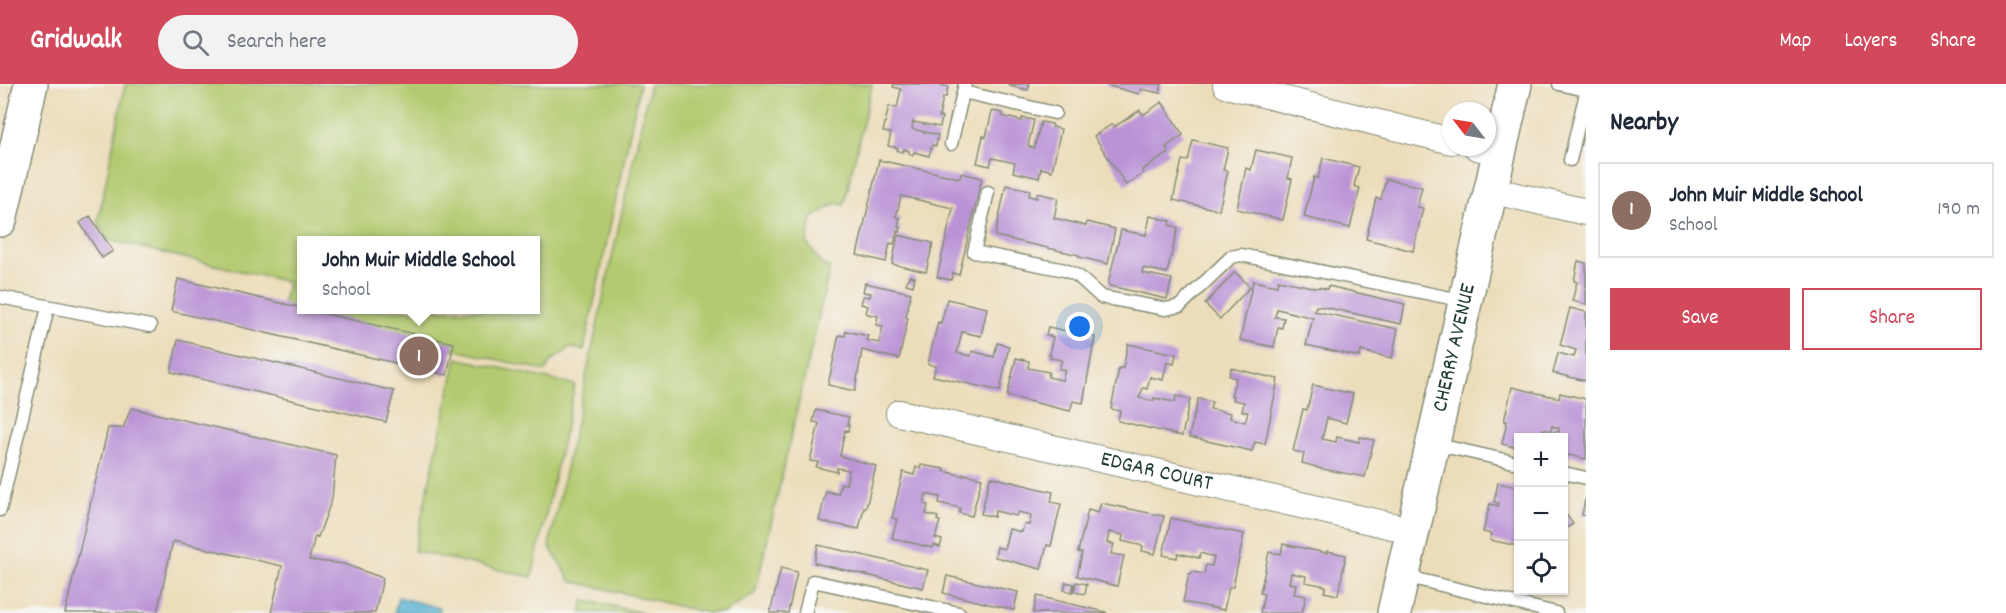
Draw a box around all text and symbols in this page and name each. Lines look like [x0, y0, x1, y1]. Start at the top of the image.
search box [158, 15, 578, 69]
text: Gridwalk [30, 22, 122, 62]
icon: search [179, 26, 212, 59]
text: Search here [227, 27, 327, 58]
text: Map [1780, 27, 1811, 57]
text: Layers [1844, 27, 1897, 57]
text: Share [1930, 27, 1976, 57]
north arrow [1442, 102, 1496, 156]
text: Nearby [1610, 105, 1678, 142]
text: John Muir Middle School [1669, 181, 1863, 212]
text: 1 [1629, 196, 1634, 224]
text: 190 m [1937, 196, 1980, 224]
text: School [1669, 212, 1718, 240]
popup [297, 236, 540, 314]
text: John Muir Middle School [322, 246, 515, 277]
text: School [322, 277, 370, 305]
street label: CHERRY AVENUE [1425, 281, 1484, 415]
button: Save [1610, 288, 1790, 350]
button: Share [1802, 288, 1982, 350]
your location [1065, 312, 1094, 341]
pin: 1 [400, 334, 438, 378]
map controls [1514, 433, 1568, 595]
button: + [1514, 433, 1568, 487]
street label: EDGAR COURT [1097, 444, 1215, 500]
button: − [1514, 487, 1568, 541]
button: locate [1514, 541, 1568, 595]

